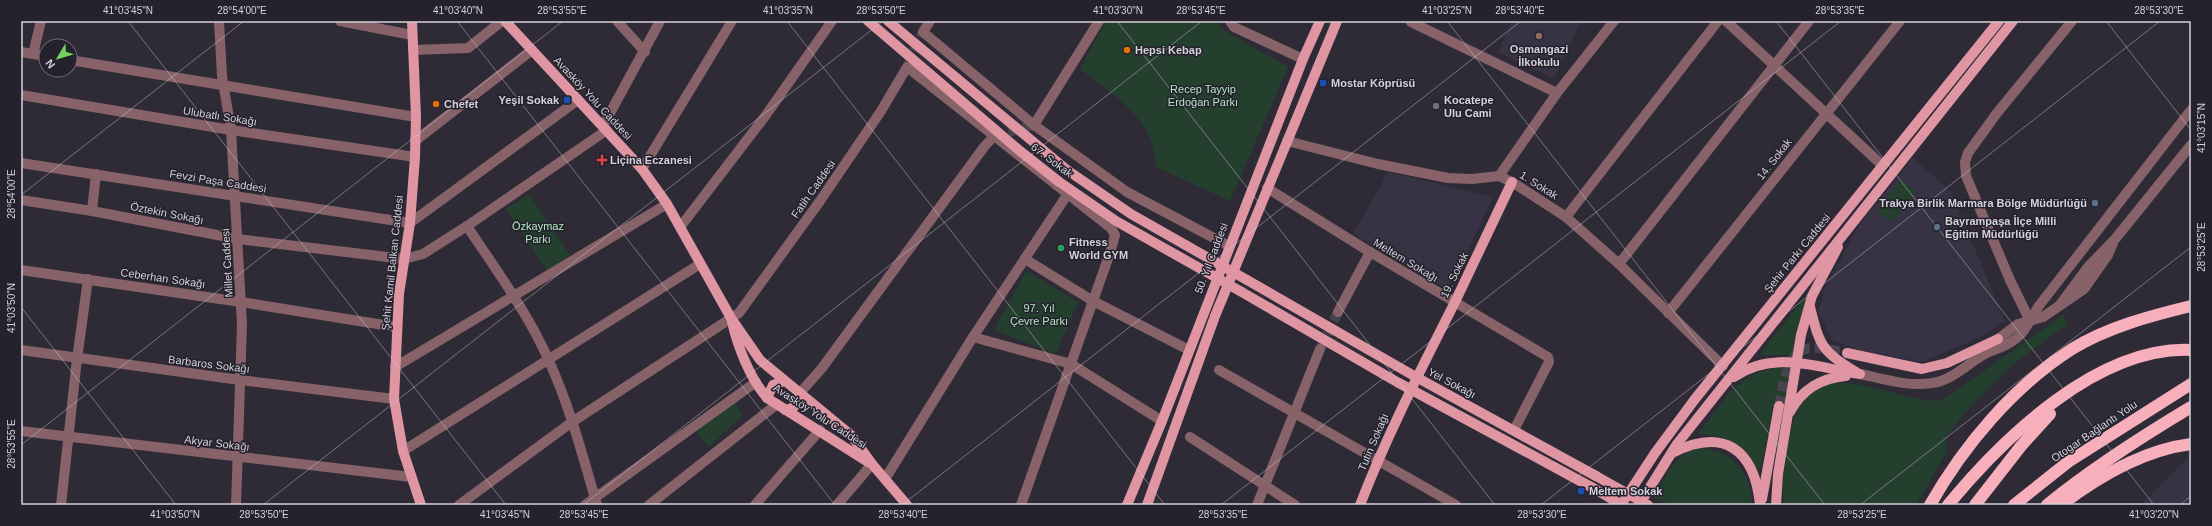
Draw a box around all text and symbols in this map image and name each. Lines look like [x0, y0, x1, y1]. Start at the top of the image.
text: 41°03'45"N [103, 5, 153, 16]
text: 28°54'00"E [217, 5, 267, 16]
text: 41°03'40"N [433, 5, 483, 16]
text: 28°53'55"E [537, 5, 587, 16]
text: 41°03'35"N [763, 5, 813, 16]
text: 28°53'50"E [856, 5, 906, 16]
text: 41°03'30"N [1093, 5, 1143, 16]
text: 28°53'45"E [1176, 5, 1226, 16]
text: 41°03'25"N [1422, 5, 1472, 16]
text: 28°53'40"E [1495, 5, 1545, 16]
text: 28°53'35"E [1815, 5, 1865, 16]
text: 28°53'30"E [2134, 5, 2184, 16]
marker: Osmangazi İlkokulu [1534, 31, 1544, 41]
north arrow [38, 38, 78, 78]
place label: Osmangazi İlkokulu [1510, 43, 1568, 68]
place label: Hepsi Kebap [1135, 44, 1202, 56]
marker: Hepsi Kebap [1122, 45, 1132, 55]
street label: Avasköy Yolu Caddesi [552, 54, 634, 142]
text: N [43, 57, 57, 71]
place label: Mostar Köprüsü [1331, 77, 1415, 89]
marker: Mostar Köprüsü [1318, 78, 1328, 88]
park label: Recep Tayyip Erdoğan Parkı [1168, 83, 1238, 108]
place label: Yeşil Sokak [498, 94, 560, 106]
place label: Kocatepe Ulu Cami [1444, 94, 1494, 119]
marker: Yeşil Sokak [562, 95, 572, 105]
place label: Chefet [444, 98, 479, 110]
marker: Chefet [431, 99, 441, 109]
marker: Kocatepe Ulu Cami [1431, 101, 1441, 111]
text: 41°03'15"N [2196, 103, 2207, 153]
street label: Ulubatlı Sokağı [182, 104, 258, 128]
street label: 14. Sokak [1754, 136, 1794, 182]
street label: 67. Sokak [1029, 140, 1076, 180]
place label: Liçina Eczanesi [610, 154, 692, 166]
marker: Liçina Eczanesi [597, 155, 607, 165]
street label: Fatih Caddesi [789, 158, 837, 220]
street label: Fevzi Paşa Caddesi [169, 167, 267, 195]
text: 28°54'00"E [6, 169, 17, 219]
street label: 1. Sokak [1518, 169, 1561, 202]
street label: Şehit Kamil Balkan Caddesi [379, 195, 405, 331]
place label: Trakya Birlik Marmara Bölge Müdürlüğü [1879, 197, 2087, 209]
marker: Trakya Birlik Marmara Bölge Müdürlüğü [2090, 198, 2100, 208]
street label: Öztekin Sokağı [129, 200, 205, 226]
street label: Şehir Parkı Caddesi [1762, 211, 1832, 295]
place label: Bayrampaşa İlçe Milli Eğitim Müdürlüğü [1945, 215, 2056, 240]
park label: Özkaymaz Parkı [512, 220, 564, 245]
street label: 50. Yıl Caddesi [1192, 221, 1230, 295]
marker: Bayrampaşa İlçe Milli Eğitim Müdürlüğü [1932, 222, 1942, 232]
text: 28°53'25"E [2196, 222, 2207, 272]
street label: Millet Caddesi [219, 228, 235, 298]
place label: Fitness World GYM [1069, 236, 1128, 261]
street label: Meltem Sokağı [1371, 236, 1441, 284]
marker: Fitness World GYM [1056, 243, 1066, 253]
street label: 19. Sokak [1438, 250, 1470, 300]
street label: Ceberhan Sokağı [120, 266, 206, 290]
text: 41°03'50"N [6, 283, 17, 333]
park label: 97. Yıl Çevre Parkı [1010, 302, 1068, 327]
street label: Barbaros Sokağı [168, 353, 250, 375]
street label: Yel Sokağı [1426, 365, 1478, 401]
street label: Avasköy Yolu Caddesi [771, 381, 869, 451]
street label: Otogar Bağlantı Yolu [2049, 398, 2139, 464]
street label: Tutin Sokağı [1355, 411, 1391, 473]
text: 28°53'55"E [6, 419, 17, 469]
street label: Akyar Sokağı [184, 433, 250, 453]
place label: Meltem Sokak [1589, 485, 1663, 497]
marker: Meltem Sokak [1576, 486, 1586, 496]
text: 41°03'50"N [150, 509, 200, 520]
text: 28°53'50"E [239, 509, 289, 520]
text: 41°03'45"N [480, 509, 530, 520]
text: 28°53'45"E [559, 509, 609, 520]
text: 28°53'40"E [878, 509, 928, 520]
text: 28°53'35"E [1198, 509, 1248, 520]
text: 28°53'30"E [1517, 509, 1567, 520]
text: 28°53'25"E [1837, 509, 1887, 520]
text: 41°03'20"N [2129, 509, 2179, 520]

